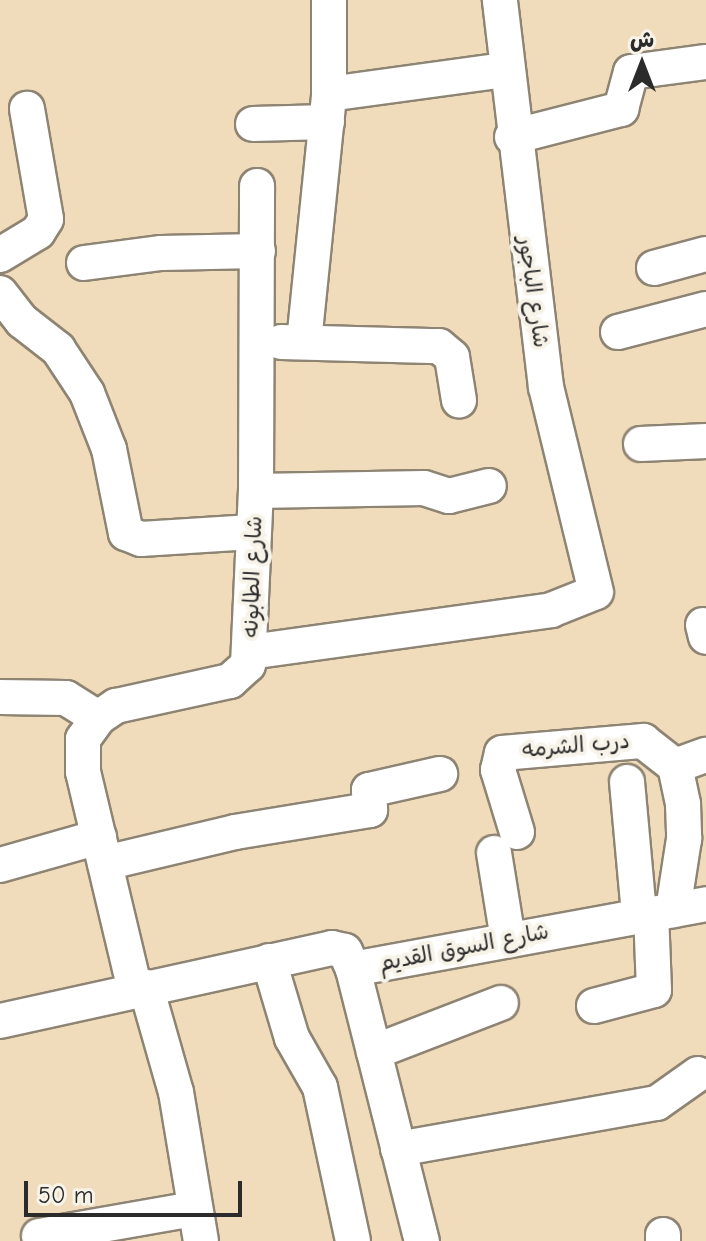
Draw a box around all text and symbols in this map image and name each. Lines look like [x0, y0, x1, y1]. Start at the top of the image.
north arrow [602, 24, 682, 104]
text: ش [630, 27, 654, 53]
street label: شارع الباجور [512, 235, 554, 349]
street label: شارع الطابونه [238, 515, 268, 639]
street label: درب الشرمه [521, 728, 631, 764]
street label: شارع السوق القديم [377, 919, 551, 977]
scale bar [28, 1165, 246, 1215]
text: 50 m [38, 1181, 94, 1209]

